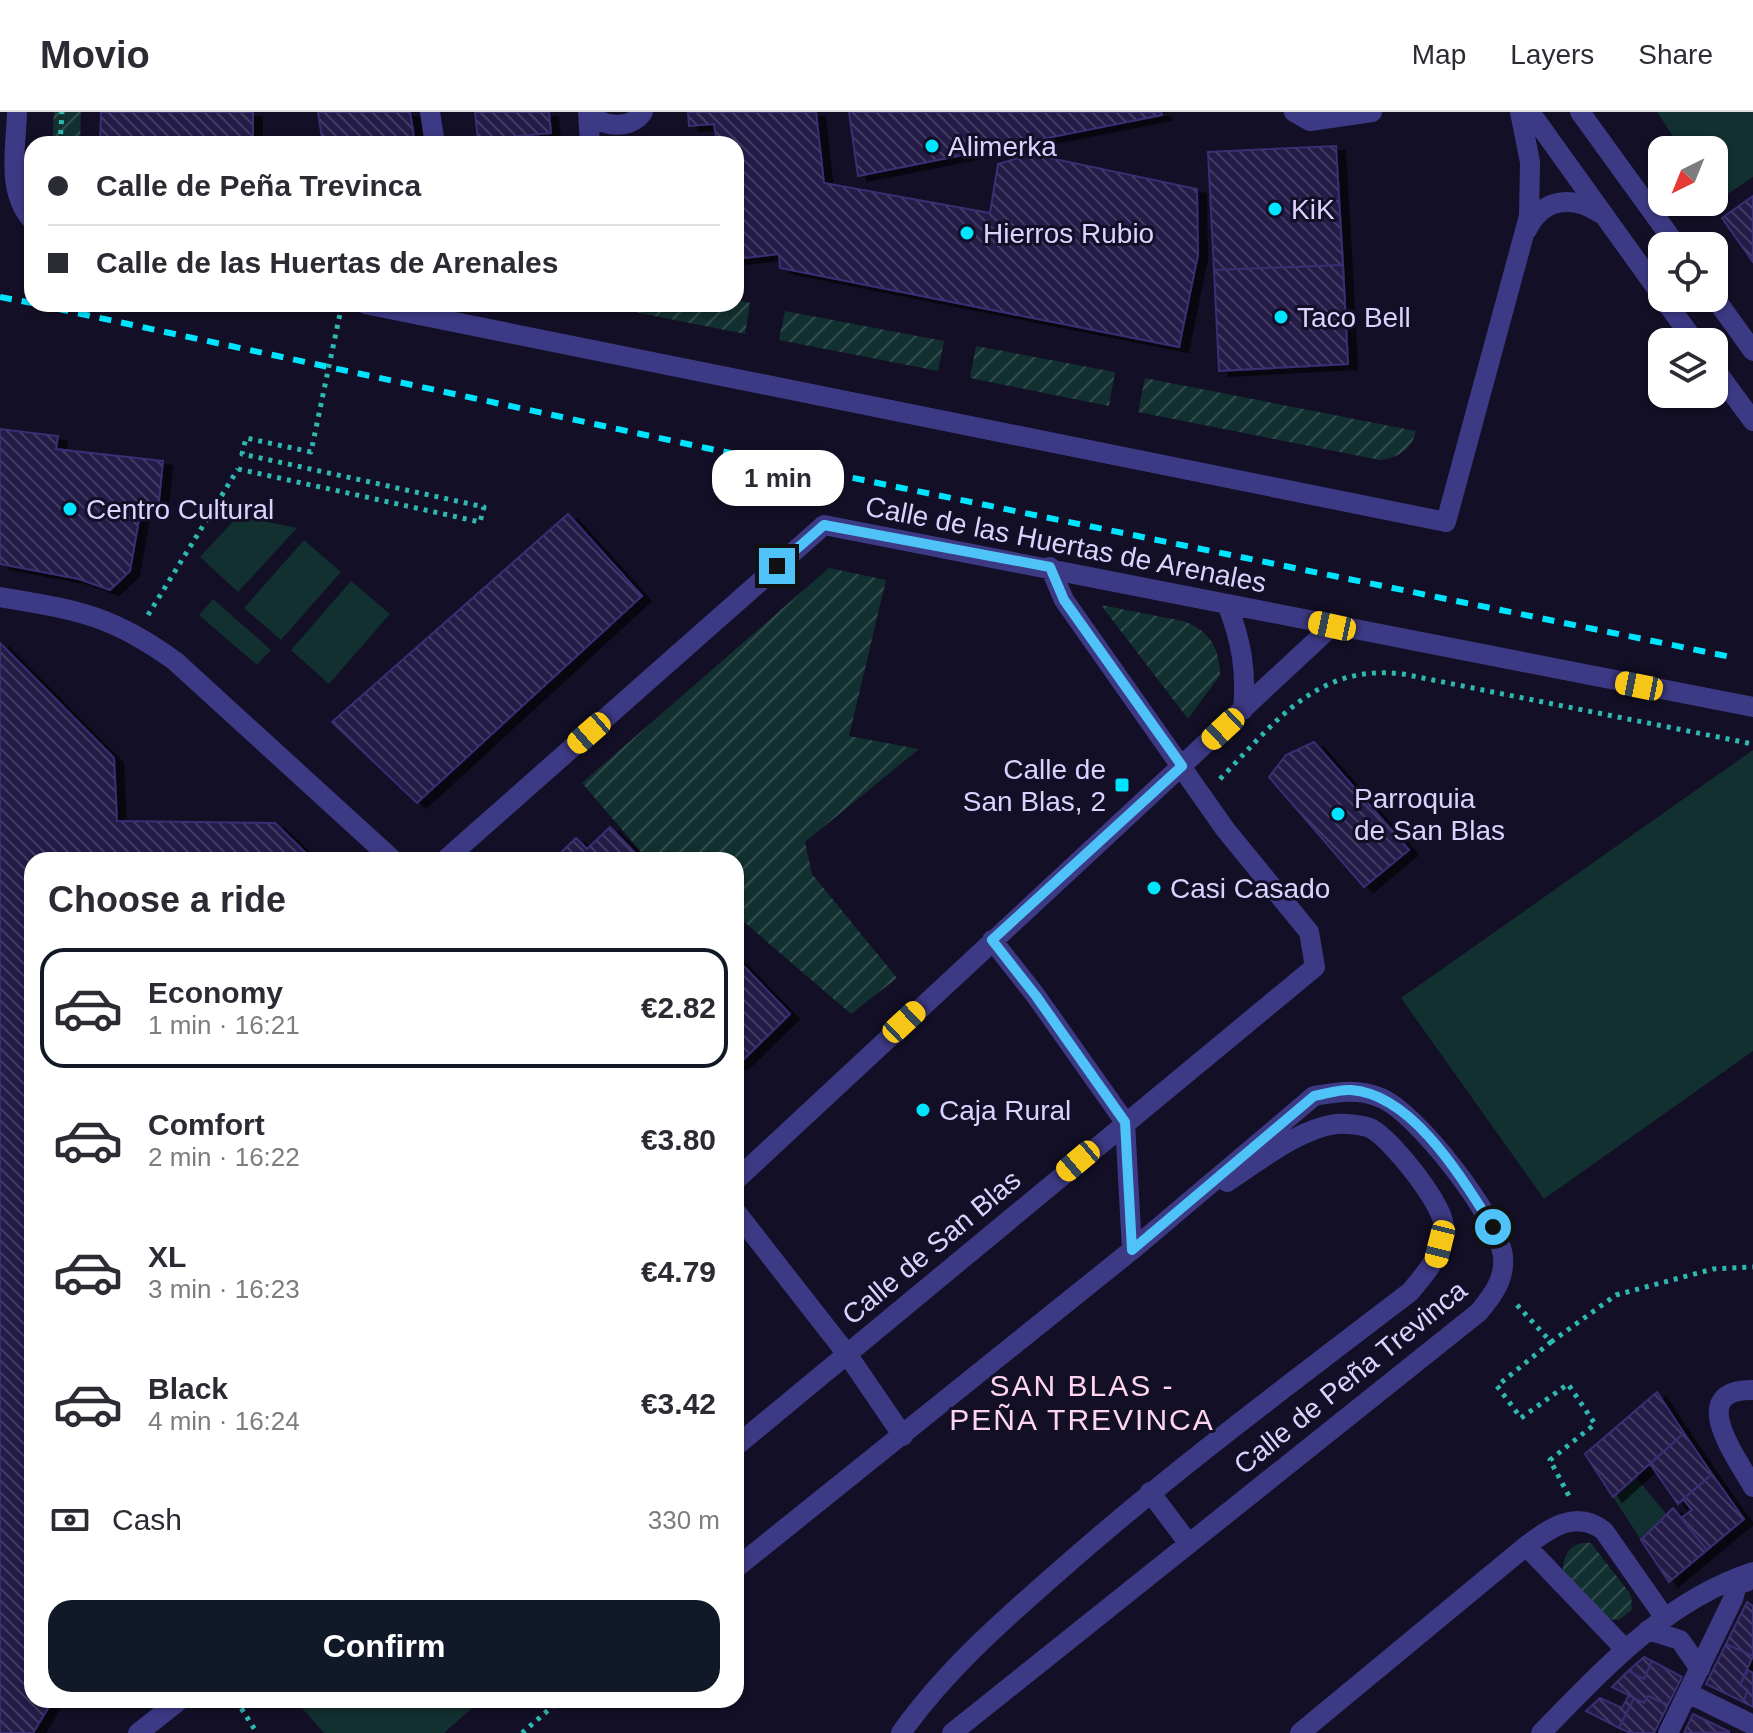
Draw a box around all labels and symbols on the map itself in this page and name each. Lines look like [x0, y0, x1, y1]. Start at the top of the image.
place label: Alimerka [948, 131, 1057, 162]
north arrow [1648, 136, 1728, 216]
marker: Alimerka [923, 137, 941, 155]
place label: KiK [1291, 194, 1335, 225]
marker: KiK [1266, 200, 1284, 218]
place label: Hierros Rubio [983, 218, 1154, 249]
marker: Hierros Rubio [958, 224, 976, 242]
place label: Taco Bell [1297, 302, 1411, 333]
marker: Taco Bell [1272, 308, 1290, 326]
callout: 1 min [711, 450, 843, 506]
street label: Calle de las Huertas de Arenales [863, 490, 1269, 599]
place label: Centro Cultural [86, 494, 274, 525]
marker: Centro Cultural [61, 500, 79, 518]
route end [759, 548, 795, 584]
car [1306, 609, 1358, 643]
car [1613, 670, 1665, 702]
car [1197, 704, 1249, 754]
car [563, 708, 615, 758]
place label: Calle de San Blas, 2 [963, 754, 1106, 817]
marker: Calle de San Blas, 2 [1113, 776, 1131, 794]
place label: Parroquia de San Blas [1354, 783, 1505, 846]
marker: Parroquia de San Blas [1329, 805, 1347, 823]
place label: Casi Casado [1170, 873, 1330, 904]
marker: Casi Casado [1145, 879, 1163, 897]
car [878, 997, 930, 1047]
place label: Caja Rural [939, 1095, 1071, 1126]
marker: Caja Rural [914, 1101, 932, 1119]
car [1052, 1136, 1104, 1186]
street label: Calle de San Blas [836, 1164, 1027, 1331]
route start [1475, 1209, 1511, 1245]
car [1423, 1218, 1457, 1270]
street label: Calle de Peña Trevinca [1228, 1274, 1473, 1481]
district label: SAN BLAS - PEÑA TREVINCA [949, 1369, 1215, 1436]

